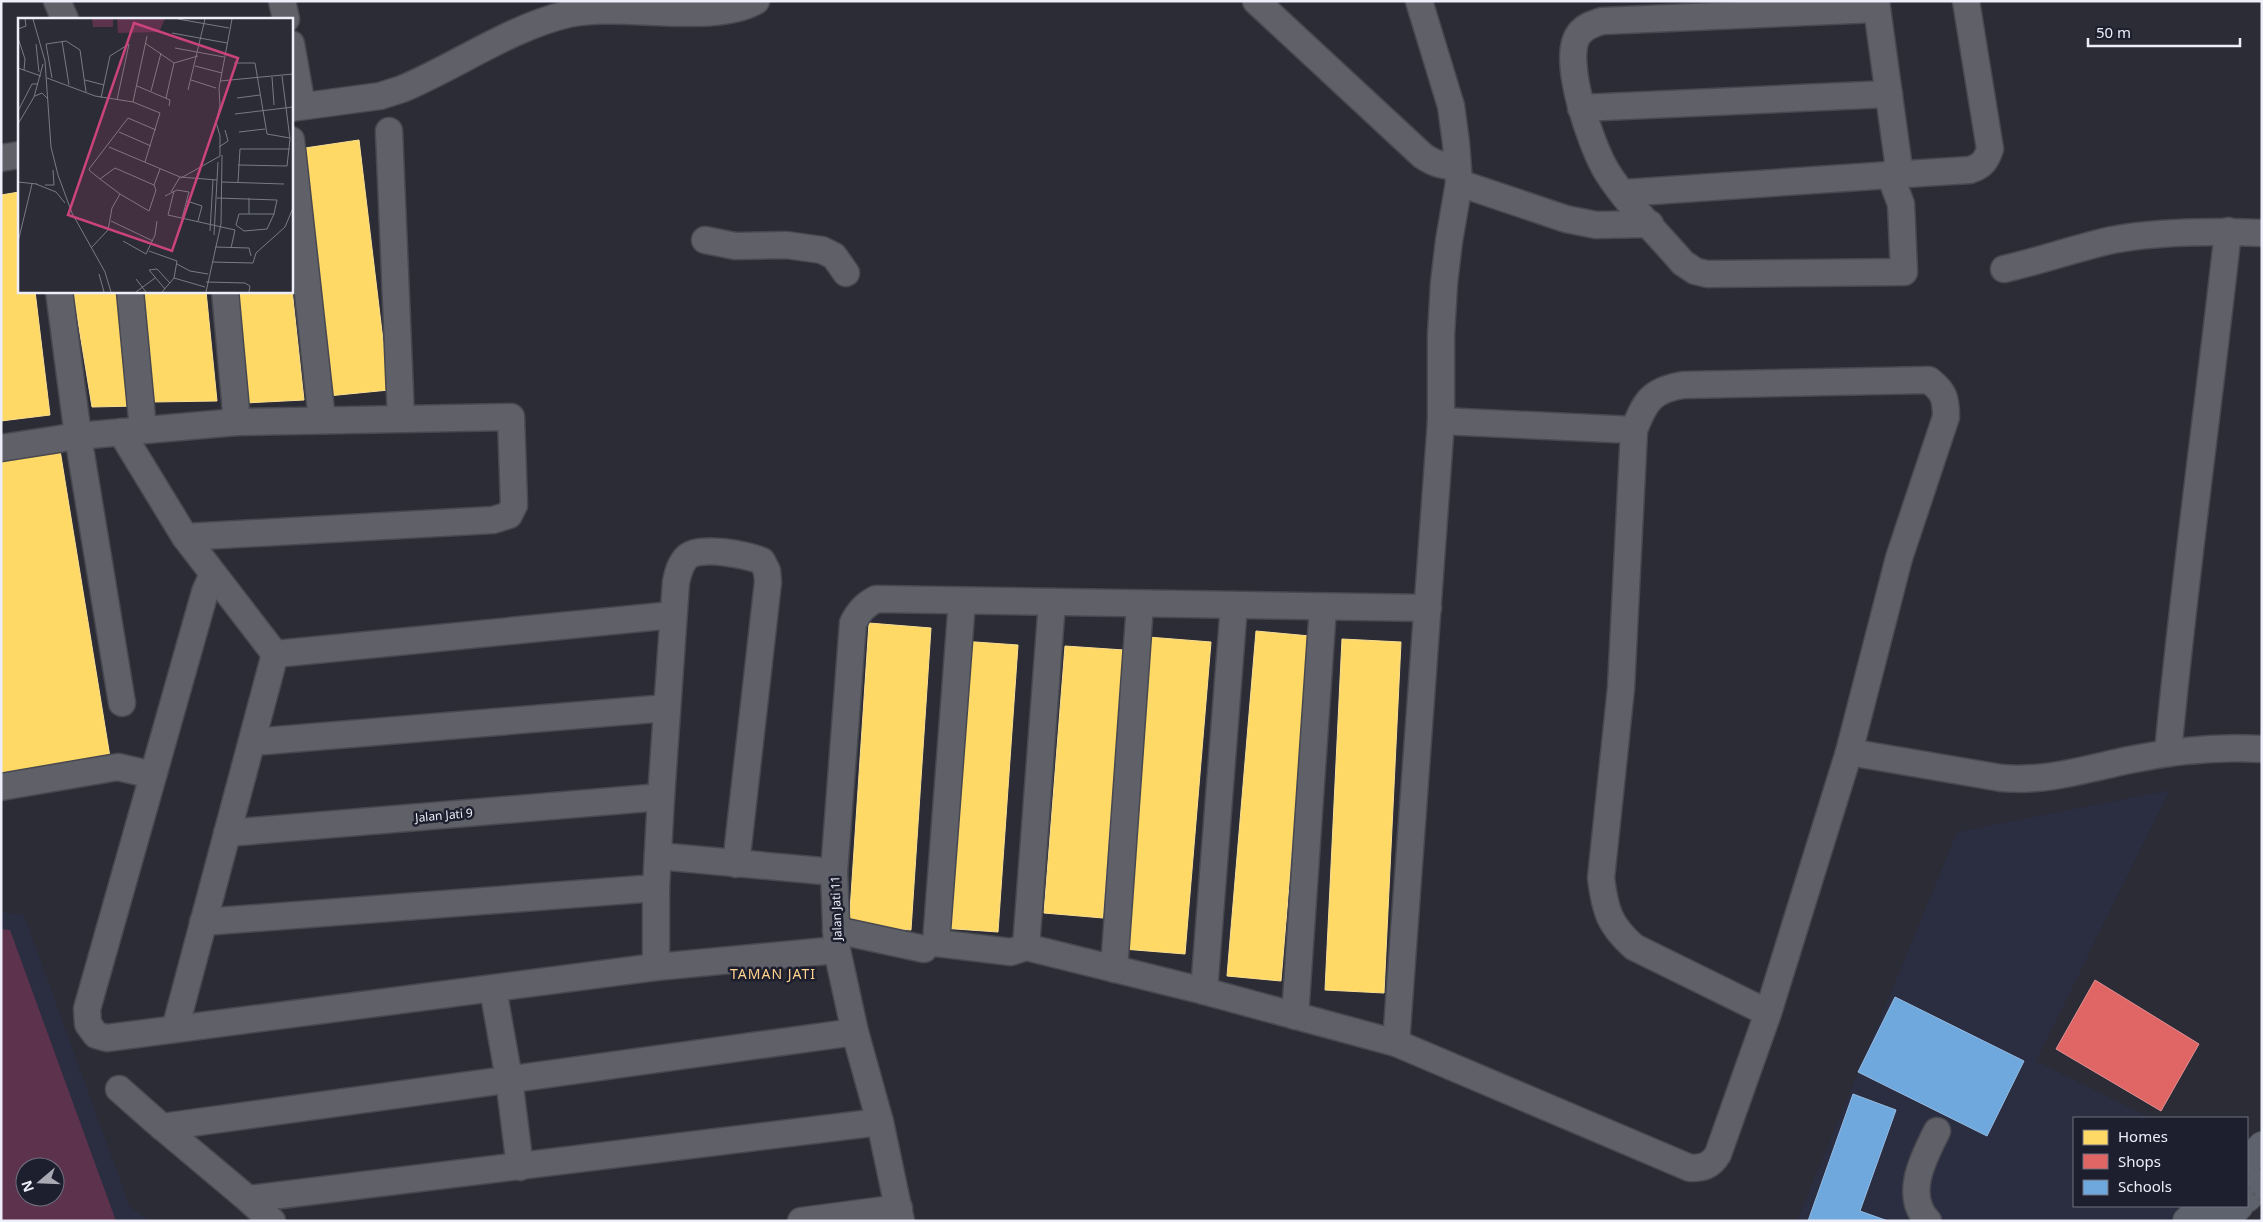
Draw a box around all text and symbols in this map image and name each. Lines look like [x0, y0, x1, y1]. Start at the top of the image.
scale bar [2088, 15, 2240, 47]
inset map [18, 18, 292, 292]
text: 50 m [2096, 22, 2131, 42]
street label: Jalan Jati 9 [413, 804, 474, 826]
street label: Jalan Jati 11 [826, 875, 846, 942]
district label: TAMAN JATI [730, 964, 816, 983]
legend [2073, 1117, 2248, 1207]
text: Homes [2118, 1126, 2168, 1146]
text: Shops [2118, 1151, 2161, 1171]
north arrow [15, 1157, 65, 1207]
text: Schools [2118, 1176, 2172, 1196]
text: N [16, 1178, 38, 1195]

